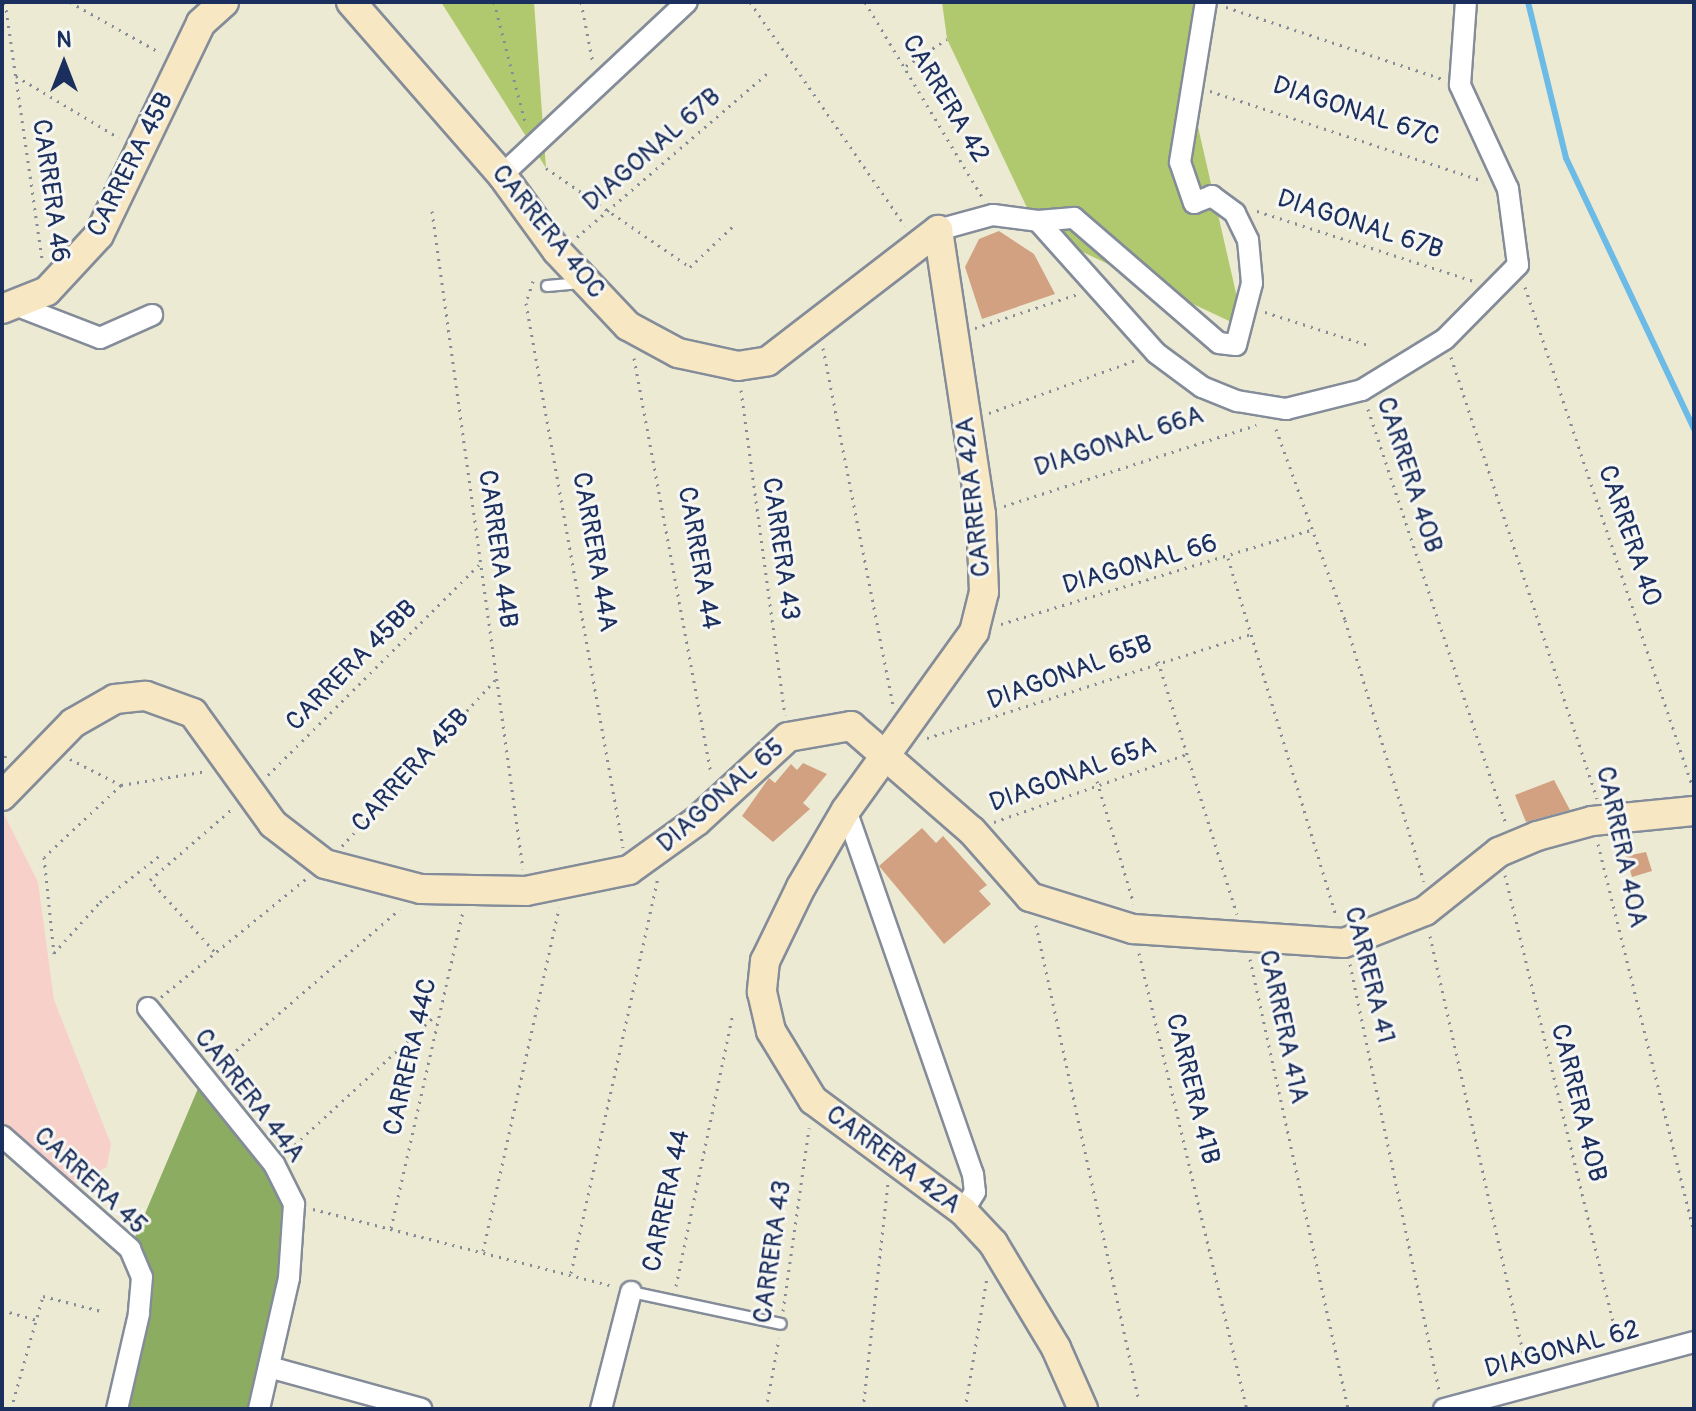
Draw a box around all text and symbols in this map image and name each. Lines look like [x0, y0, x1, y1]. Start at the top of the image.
north arrow [24, 24, 104, 104]
text: N [57, 26, 71, 54]
street label: CARRERA 42 [895, 29, 995, 169]
street label: DIAGONAL 67C [1269, 70, 1443, 154]
street label: DIAGONAL 67B [577, 82, 727, 218]
street label: CARRERA 45B [81, 88, 181, 242]
street label: CARRERA 46 [25, 117, 75, 265]
street label: CARRERA 40C [485, 159, 611, 305]
street label: DIAGONAL 67B [1273, 184, 1447, 266]
street label: CARRERA 40B [1369, 393, 1449, 557]
street label: DIAGONAL 66A [1030, 400, 1208, 484]
street label: CARRERA 42A [950, 416, 998, 578]
street label: CARRERA 40 [1590, 461, 1668, 611]
street label: CARRERA 44B [470, 468, 524, 630]
street label: CARRERA 44A [565, 470, 623, 634]
street label: CARRERA 43 [755, 476, 805, 622]
street label: CARRERA 44 [670, 484, 726, 632]
street label: DIAGONAL 66 [1059, 528, 1221, 602]
street label: CARRERA 45BB [280, 594, 424, 738]
street label: DIAGONAL 65B [983, 629, 1157, 717]
street label: CARRERA 45B [346, 703, 476, 839]
street label: DIAGONAL 65A [985, 730, 1161, 820]
street label: DIAGONAL 65 [651, 732, 791, 860]
street label: CARRERA 40A [1589, 764, 1653, 930]
street label: CARRERA 41 [1337, 904, 1401, 1046]
street label: CARRERA 41A [1251, 947, 1315, 1107]
street label: CARRERA 44C [378, 975, 444, 1139]
street label: CARRERA 41B [1158, 1010, 1226, 1168]
street label: CARRERA 40B [1543, 1021, 1613, 1185]
street label: CARRERA 44A [187, 1023, 311, 1169]
street label: CARRERA 42A [819, 1099, 967, 1221]
street label: CARRERA 45 [27, 1121, 153, 1241]
street label: CARRERA 44 [637, 1127, 697, 1275]
street label: CARRERA 43 [748, 1179, 798, 1325]
street label: DIAGONAL 62 [1481, 1314, 1643, 1386]

